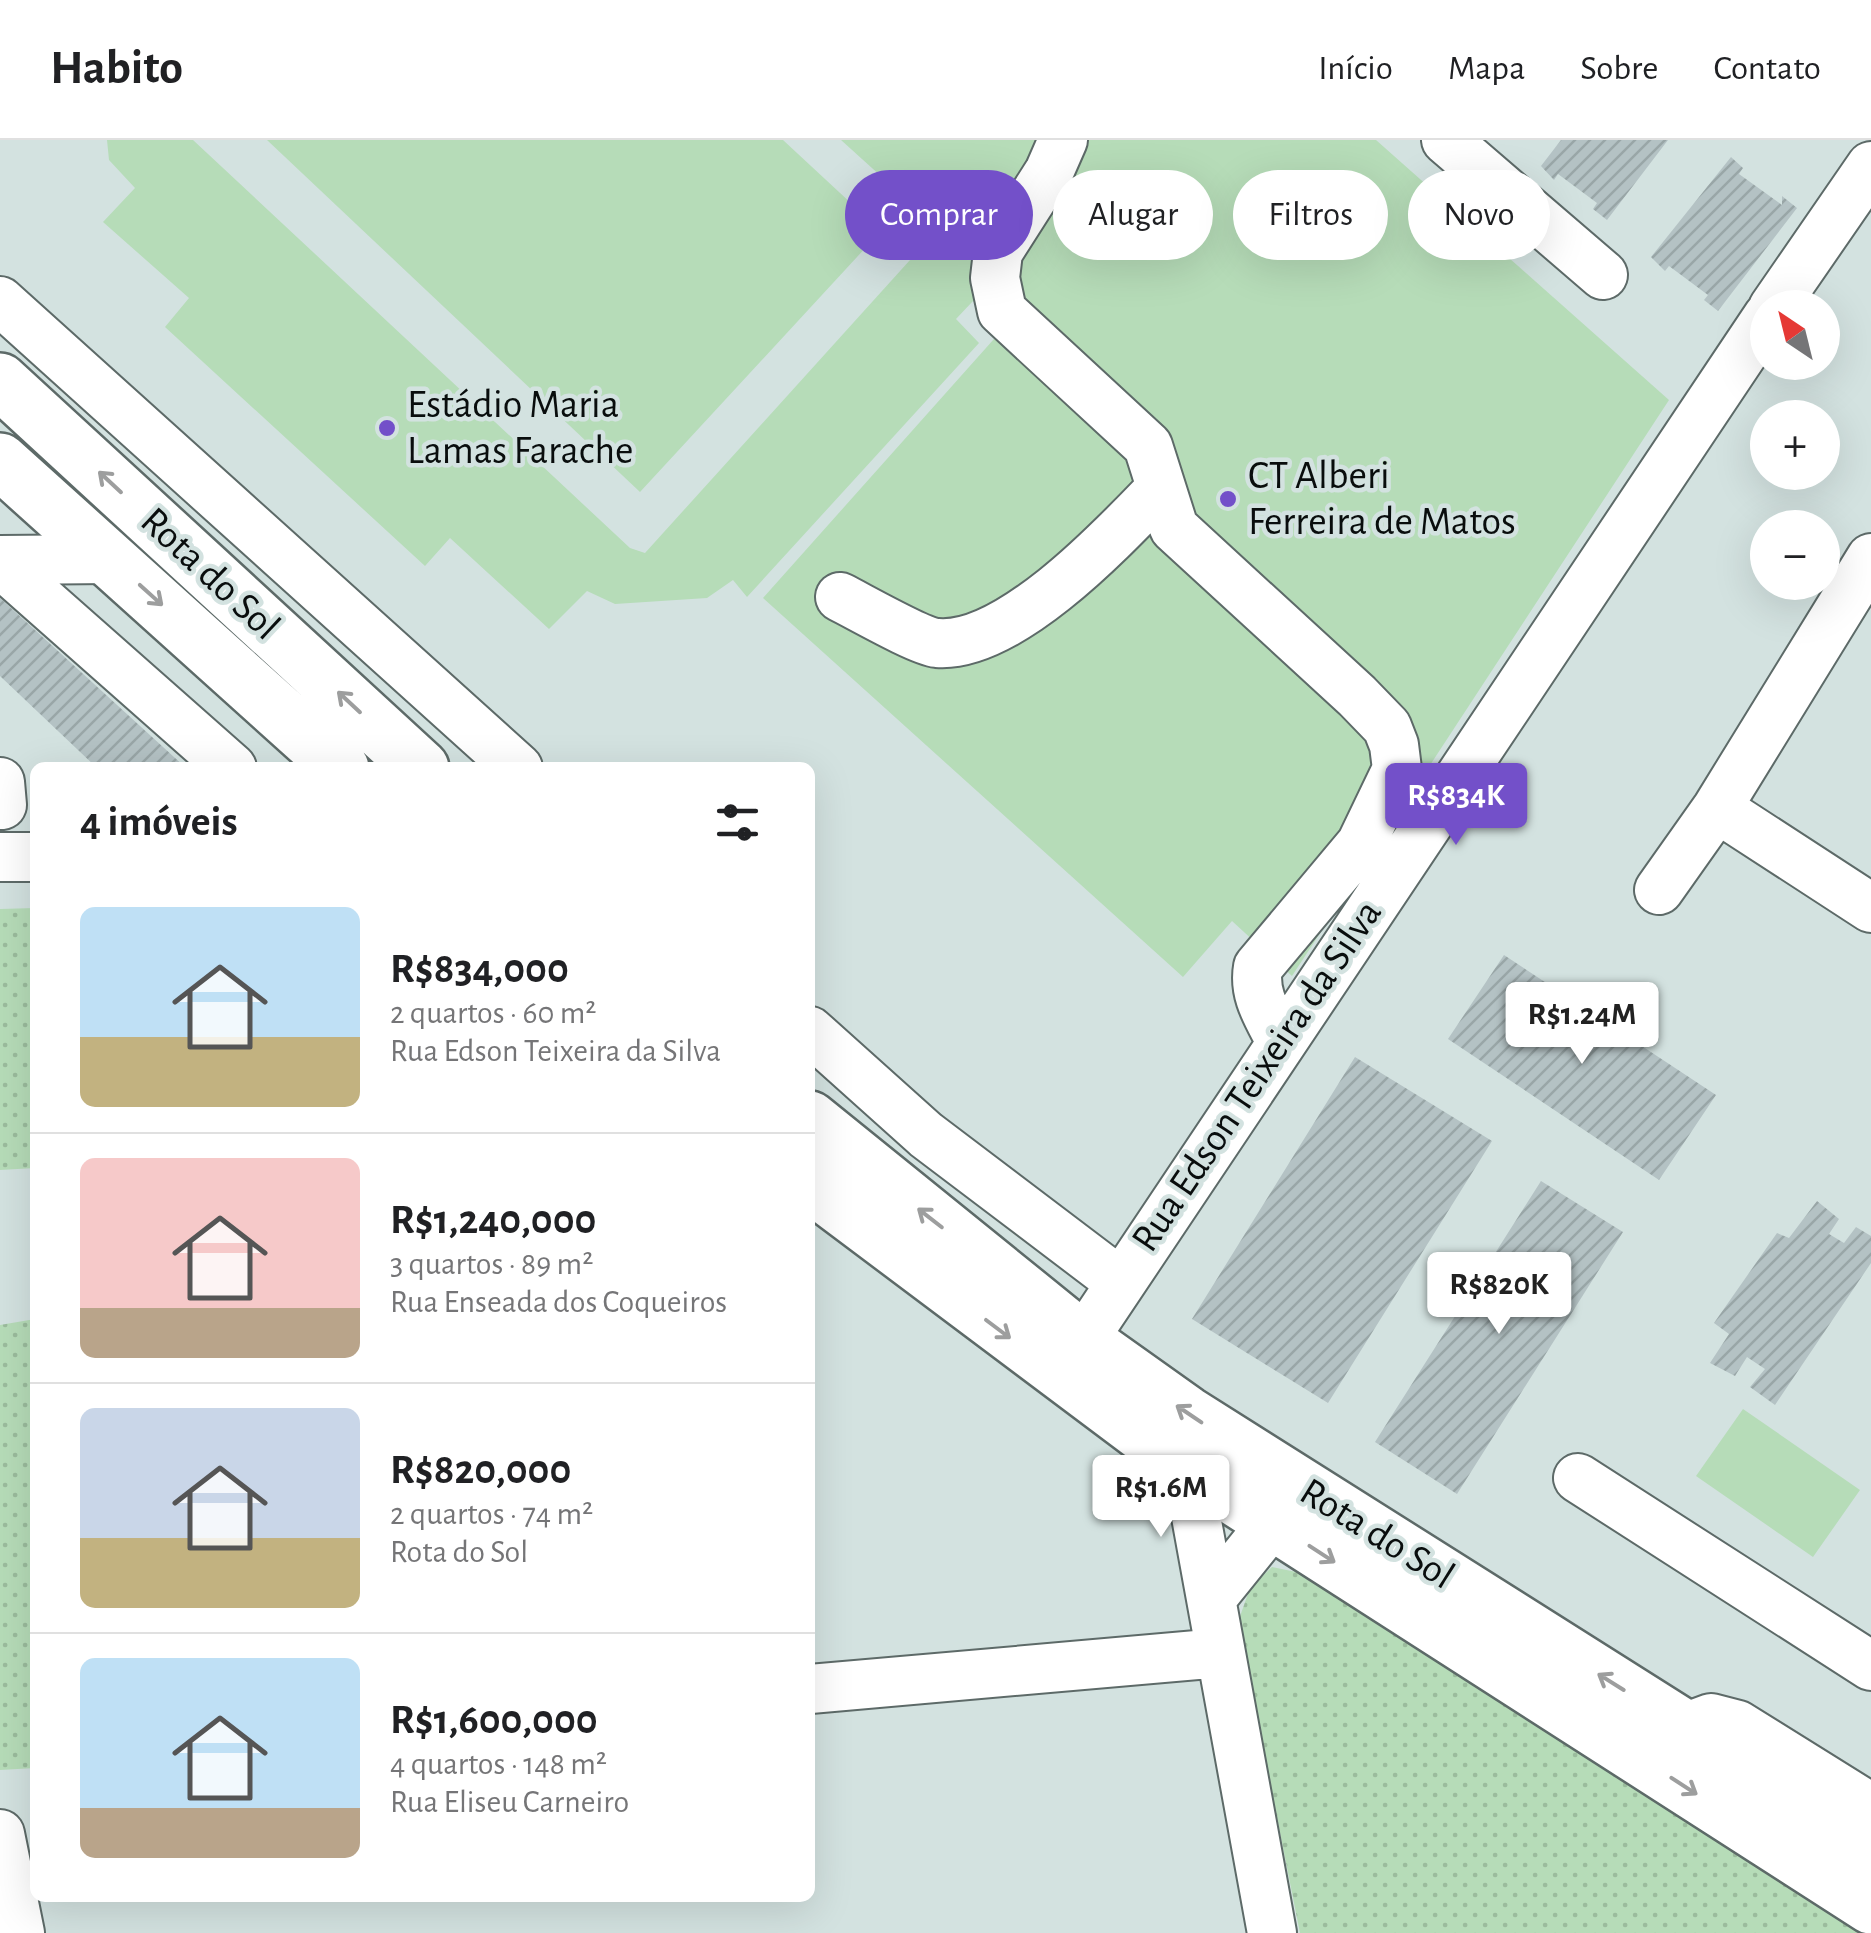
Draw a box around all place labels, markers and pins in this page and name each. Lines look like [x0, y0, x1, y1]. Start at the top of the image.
place label: Estádio Maria Lamas Farache [407, 385, 633, 471]
marker: Estádio Maria Lamas Farache [376, 417, 398, 439]
place label: CT Alberi Ferreira de Matos [1248, 456, 1516, 542]
marker: CT Alberi Ferreira de Matos [1217, 488, 1239, 510]
pin: R$834K [1375, 763, 1537, 848]
pin: R$1.24M [1490, 982, 1674, 1067]
pin: R$820K [1418, 1252, 1580, 1337]
pin: R$1.6M [1080, 1455, 1242, 1540]

